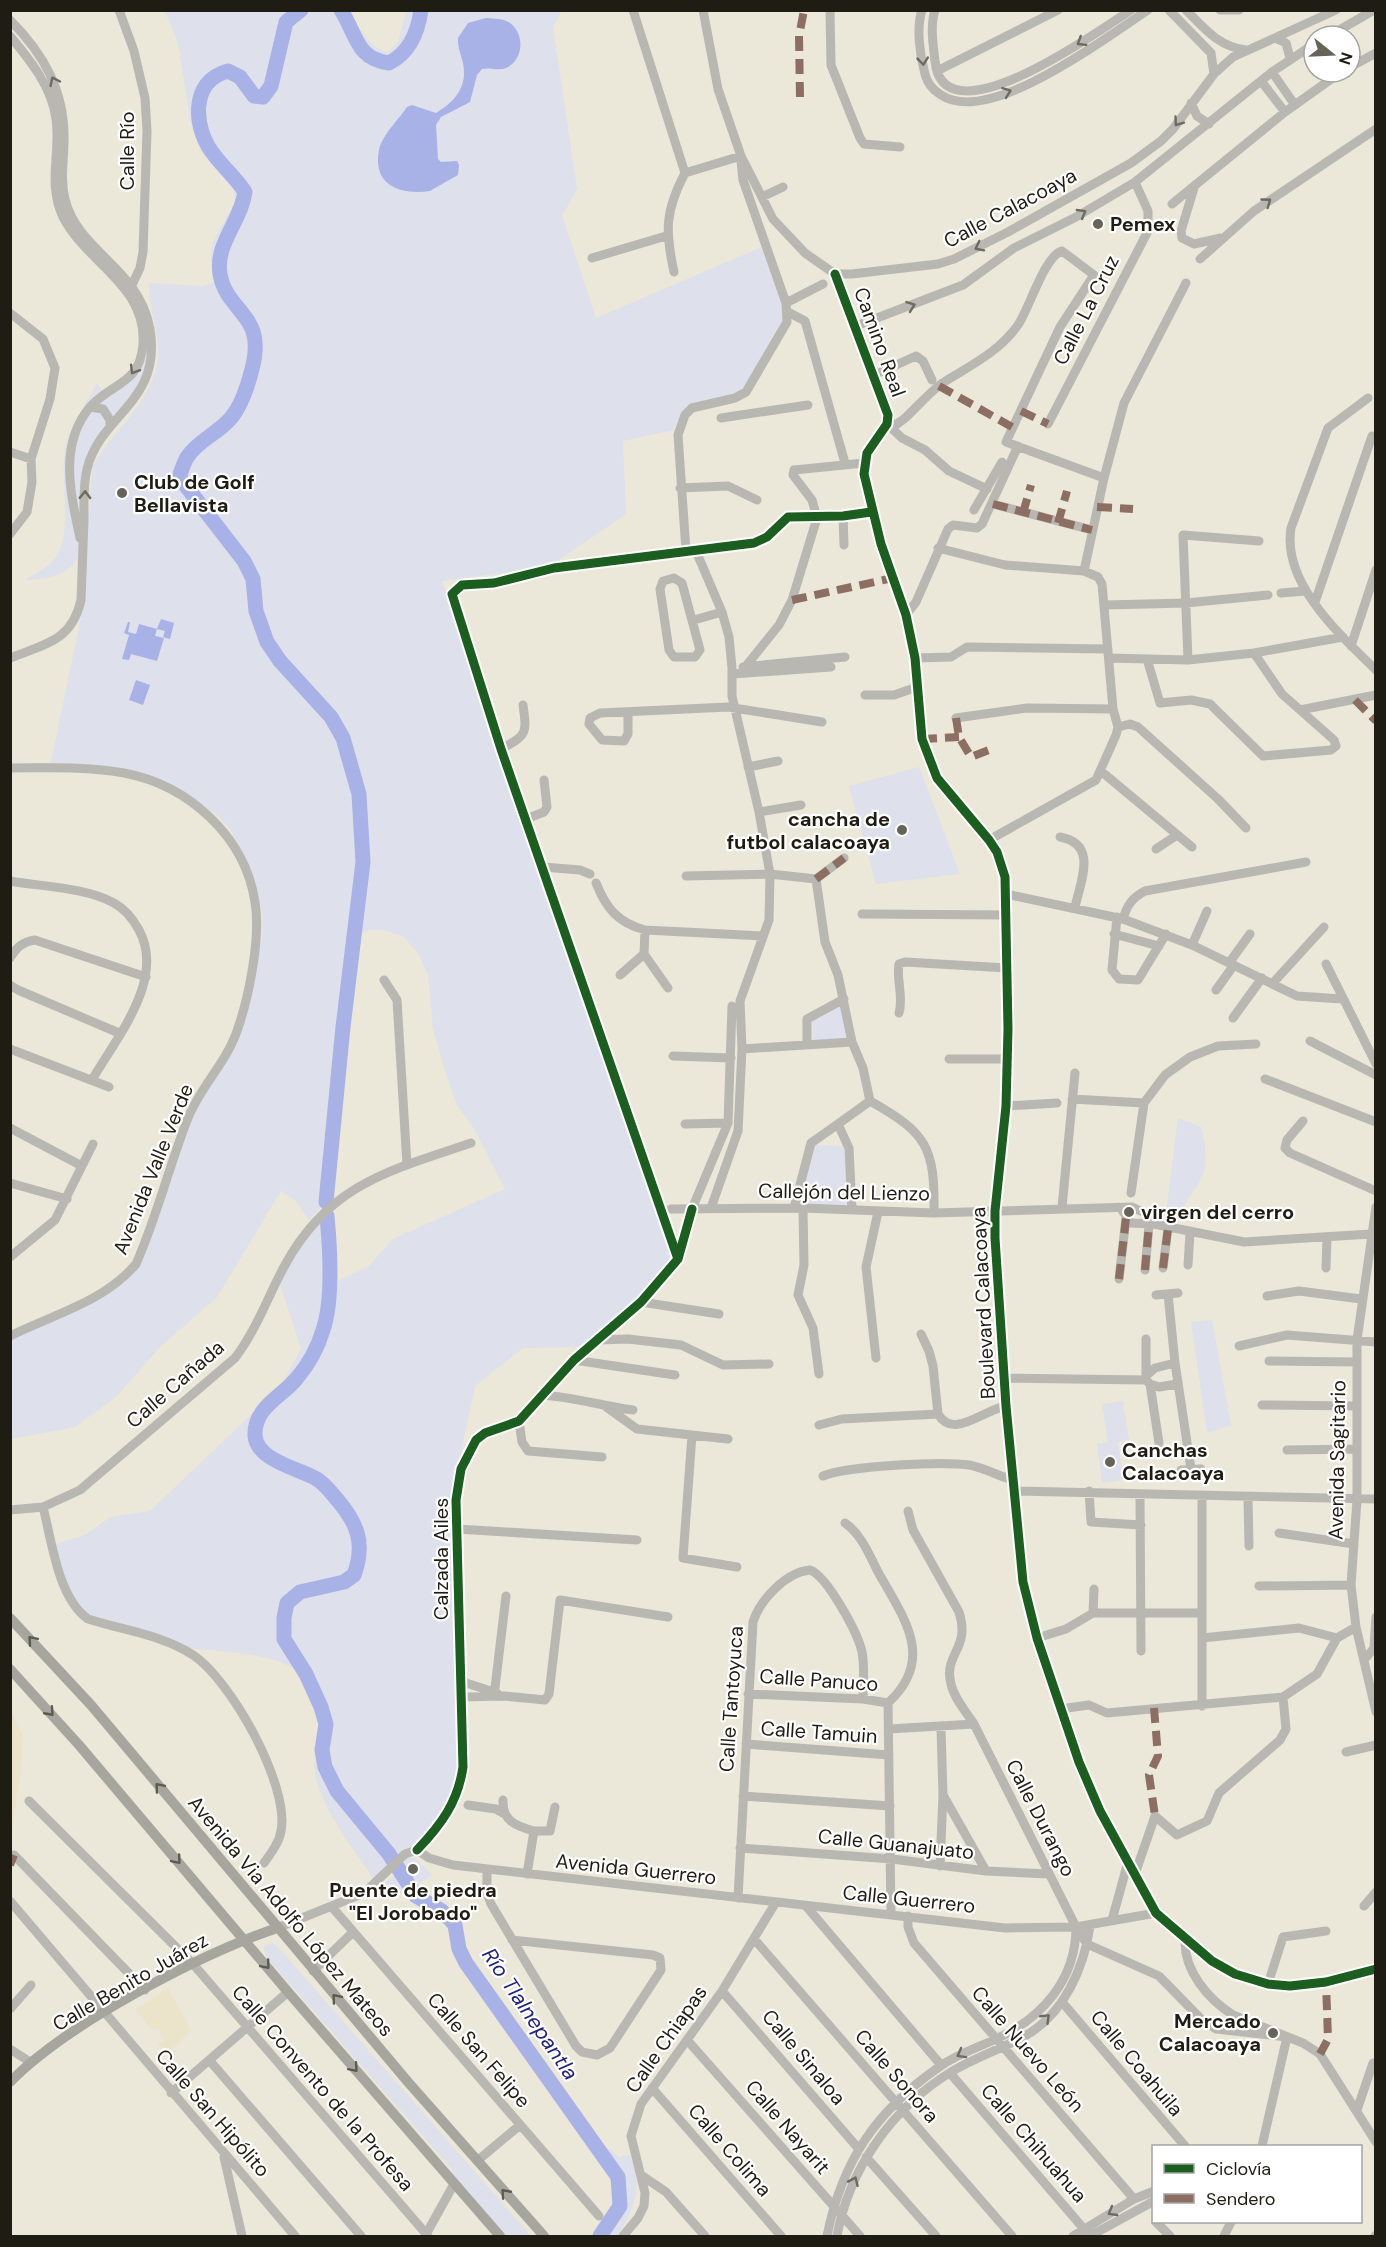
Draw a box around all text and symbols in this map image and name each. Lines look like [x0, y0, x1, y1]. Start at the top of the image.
north arrow [1302, 24, 1362, 84]
one-way arrow [1077, 34, 1087, 46]
text: N [1334, 50, 1358, 67]
one-way arrow [916, 57, 929, 66]
one-way arrow [49, 76, 61, 87]
one-way arrow [1001, 87, 1012, 100]
street label: Calle Río [114, 111, 140, 191]
one-way arrow [1174, 115, 1185, 126]
street label: Calle Calacoaya [939, 162, 1081, 254]
one-way arrow [1260, 198, 1271, 209]
one-way arrow [1076, 209, 1086, 221]
place label: Pemex [1110, 211, 1176, 237]
marker: Pemex [1091, 217, 1105, 231]
one-way arrow [974, 240, 985, 251]
street label: Calle La Cruz [1047, 251, 1125, 369]
street label: Camino Real [848, 284, 912, 400]
one-way arrow [905, 300, 916, 313]
one-way arrow [130, 364, 141, 375]
place label: Club de Golf Bellavista [134, 469, 255, 518]
marker: Club de Golf Bellavista [115, 486, 129, 500]
one-way arrow [78, 491, 91, 500]
place label: cancha de futbol calacoaya [727, 806, 890, 855]
marker: cancha de futbol calacoaya [895, 823, 909, 837]
street label: Avenida Valle Verde [107, 1080, 199, 1258]
street label: Callejón del Lienzo [758, 1178, 930, 1206]
place label: virgen del cerro [1141, 1199, 1294, 1225]
marker: virgen del cerro [1122, 1205, 1136, 1219]
street label: Boulevard Calacoaya [965, 1206, 1001, 1400]
street label: Calle Cañada [120, 1334, 230, 1434]
street label: Avenida Sagitario [1323, 1380, 1351, 1540]
place label: Canchas Calacoaya [1122, 1437, 1224, 1486]
marker: Canchas Calacoaya [1103, 1455, 1117, 1469]
street label: Calzada Ailes [428, 1498, 454, 1620]
street label: Calle Tantoyuca [713, 1625, 749, 1773]
one-way arrow [28, 1636, 39, 1647]
street label: Calle Panuco [759, 1663, 879, 1697]
one-way arrow [43, 1705, 54, 1716]
street label: Calle Tamuin [760, 1715, 878, 1749]
street label: Calle Durango [1000, 1755, 1082, 1881]
one-way arrow [156, 1783, 167, 1794]
street label: Avenida Via Adolfo López Mateos [182, 1790, 400, 2042]
street label: Calle Guanajuato [817, 1823, 975, 1865]
street label: Avenida Guerrero [554, 1848, 718, 1890]
one-way arrow [170, 1853, 181, 1864]
marker: Puente de piedra "El Jorobado" [406, 1862, 420, 1876]
place label: Puente de piedra "El Jorobado" [329, 1877, 497, 1926]
street label: Calle Guerrero [841, 1879, 977, 1919]
street label: Calle Benito Juárez [48, 1927, 212, 2037]
water label: Río Tlalnepantla [475, 1943, 585, 2085]
one-way arrow [259, 1959, 270, 1970]
street label: Calle Convento de la Profesa [226, 1979, 420, 2197]
street label: Calle Chiapas [619, 1980, 713, 2098]
street label: Calle Nuevo León [966, 1980, 1090, 2118]
street label: Calle San Felipe [422, 1987, 536, 2113]
one-way arrow [332, 1994, 343, 2005]
street label: Calle Sinaloa [757, 2004, 851, 2110]
street label: Calle Coahuila [1085, 2004, 1189, 2122]
place label: Mercado Calacoaya [1159, 2008, 1261, 2057]
one-way arrow [1039, 2015, 1050, 2026]
street label: Calle Sonora [849, 2024, 945, 2128]
marker: Mercado Calacoaya [1266, 2026, 1280, 2040]
street label: Calle San Hipólito [150, 2043, 276, 2183]
one-way arrow [957, 2047, 967, 2058]
one-way arrow [347, 2061, 358, 2072]
street label: Calle Nayarit [740, 2074, 836, 2180]
street label: Calle Chihuahua [975, 2078, 1093, 2208]
street label: Calle Colima [682, 2098, 778, 2202]
legend [1152, 2145, 1362, 2223]
text: Ciclovía [1206, 2157, 1271, 2181]
one-way arrow [847, 2176, 859, 2187]
text: Sendero [1206, 2187, 1276, 2211]
one-way arrow [501, 2189, 512, 2200]
one-way arrow [1108, 2205, 1119, 2217]

